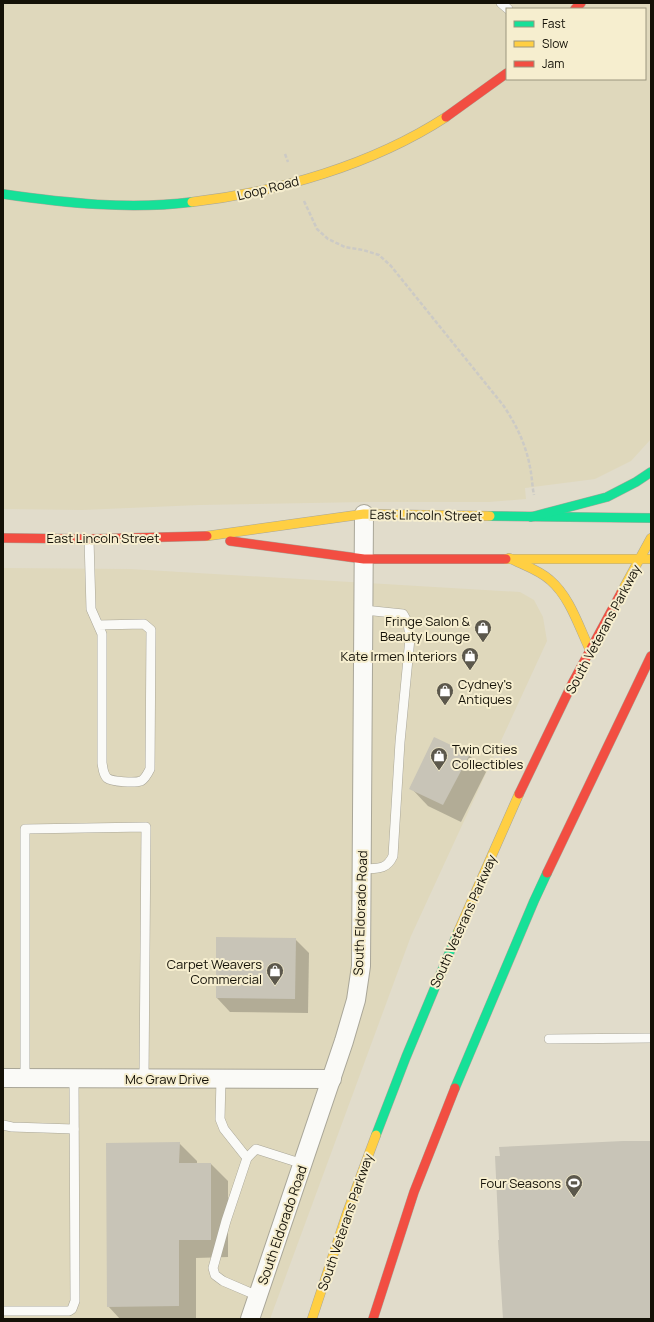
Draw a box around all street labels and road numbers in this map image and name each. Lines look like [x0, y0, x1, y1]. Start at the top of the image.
street label: Loop Road [235, 172, 301, 204]
street label: East Lincoln Street [369, 505, 483, 525]
street label: East Lincoln Street [47, 529, 159, 547]
street label: South Veterans Parkway [561, 561, 645, 697]
street label: South Eldorado Road [349, 850, 371, 976]
street label: South Veterans Parkway [425, 851, 501, 991]
street label: Mc Graw Drive [125, 1070, 210, 1088]
street label: South Veterans Parkway [313, 1151, 377, 1293]
street label: South Eldorado Road [253, 1163, 311, 1287]

